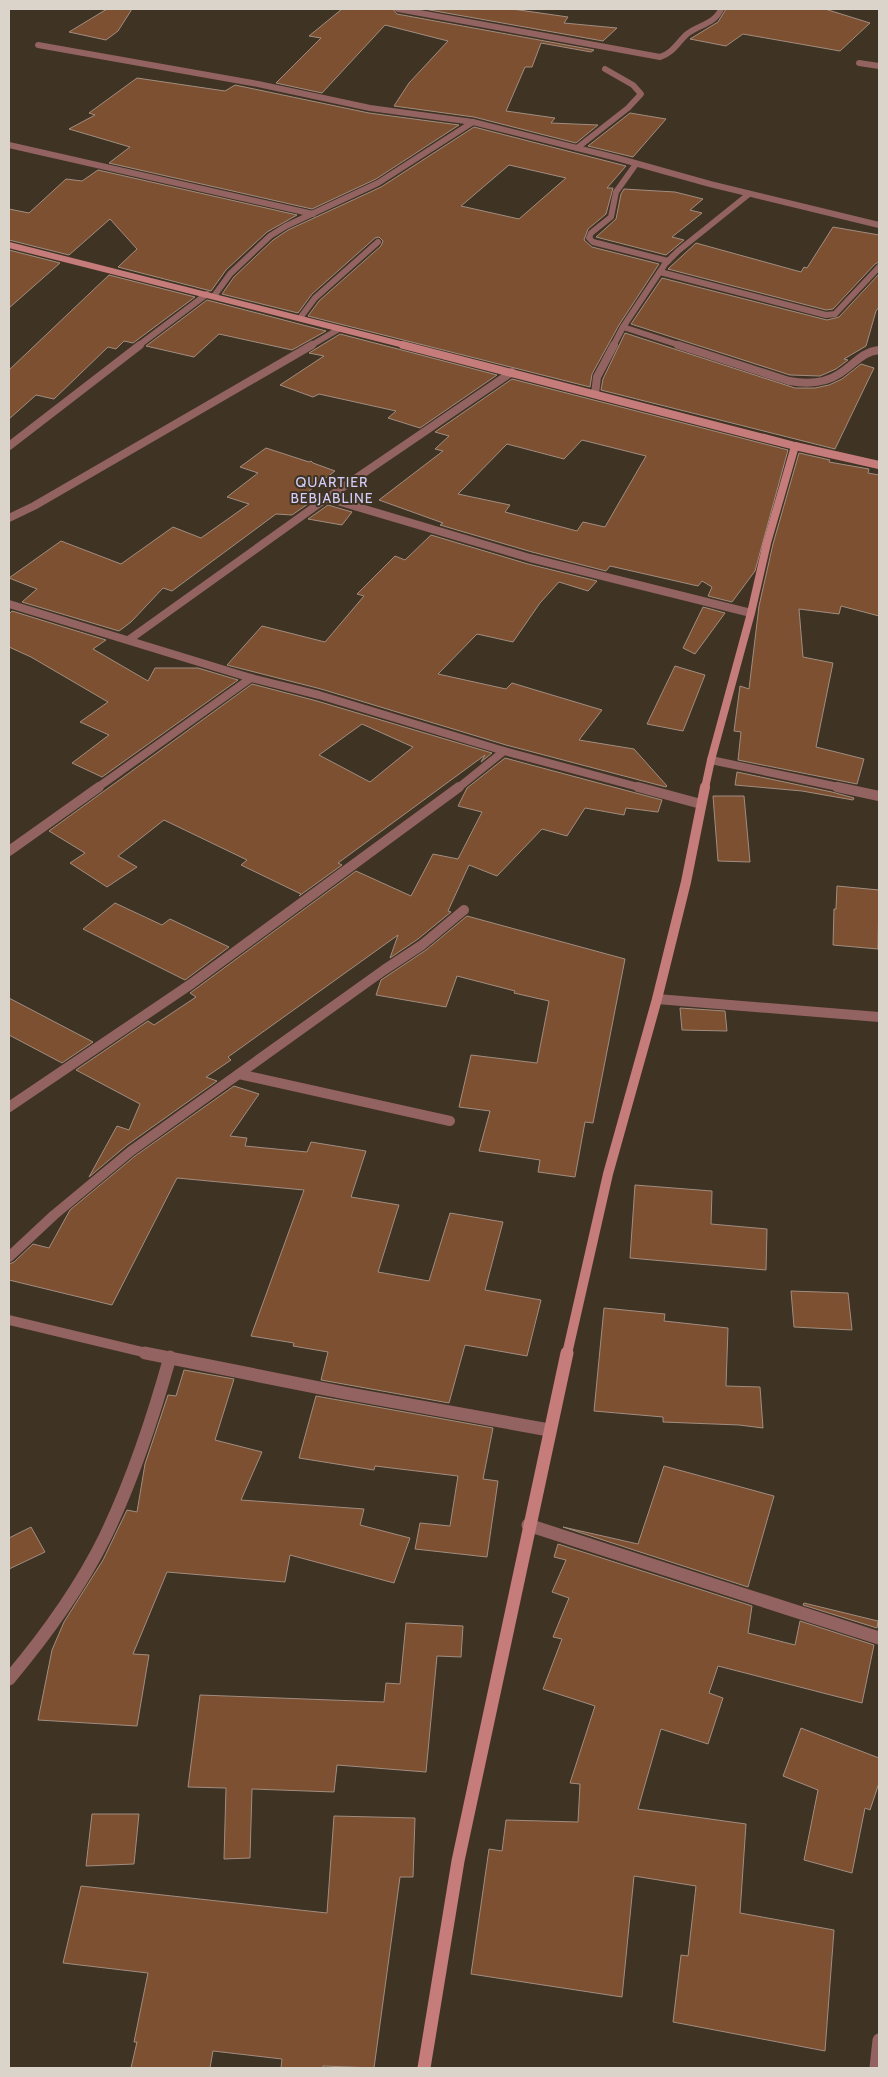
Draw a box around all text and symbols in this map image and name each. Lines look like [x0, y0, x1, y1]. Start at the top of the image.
district label: QUARTIER BEBJABLINE [290, 473, 374, 507]

